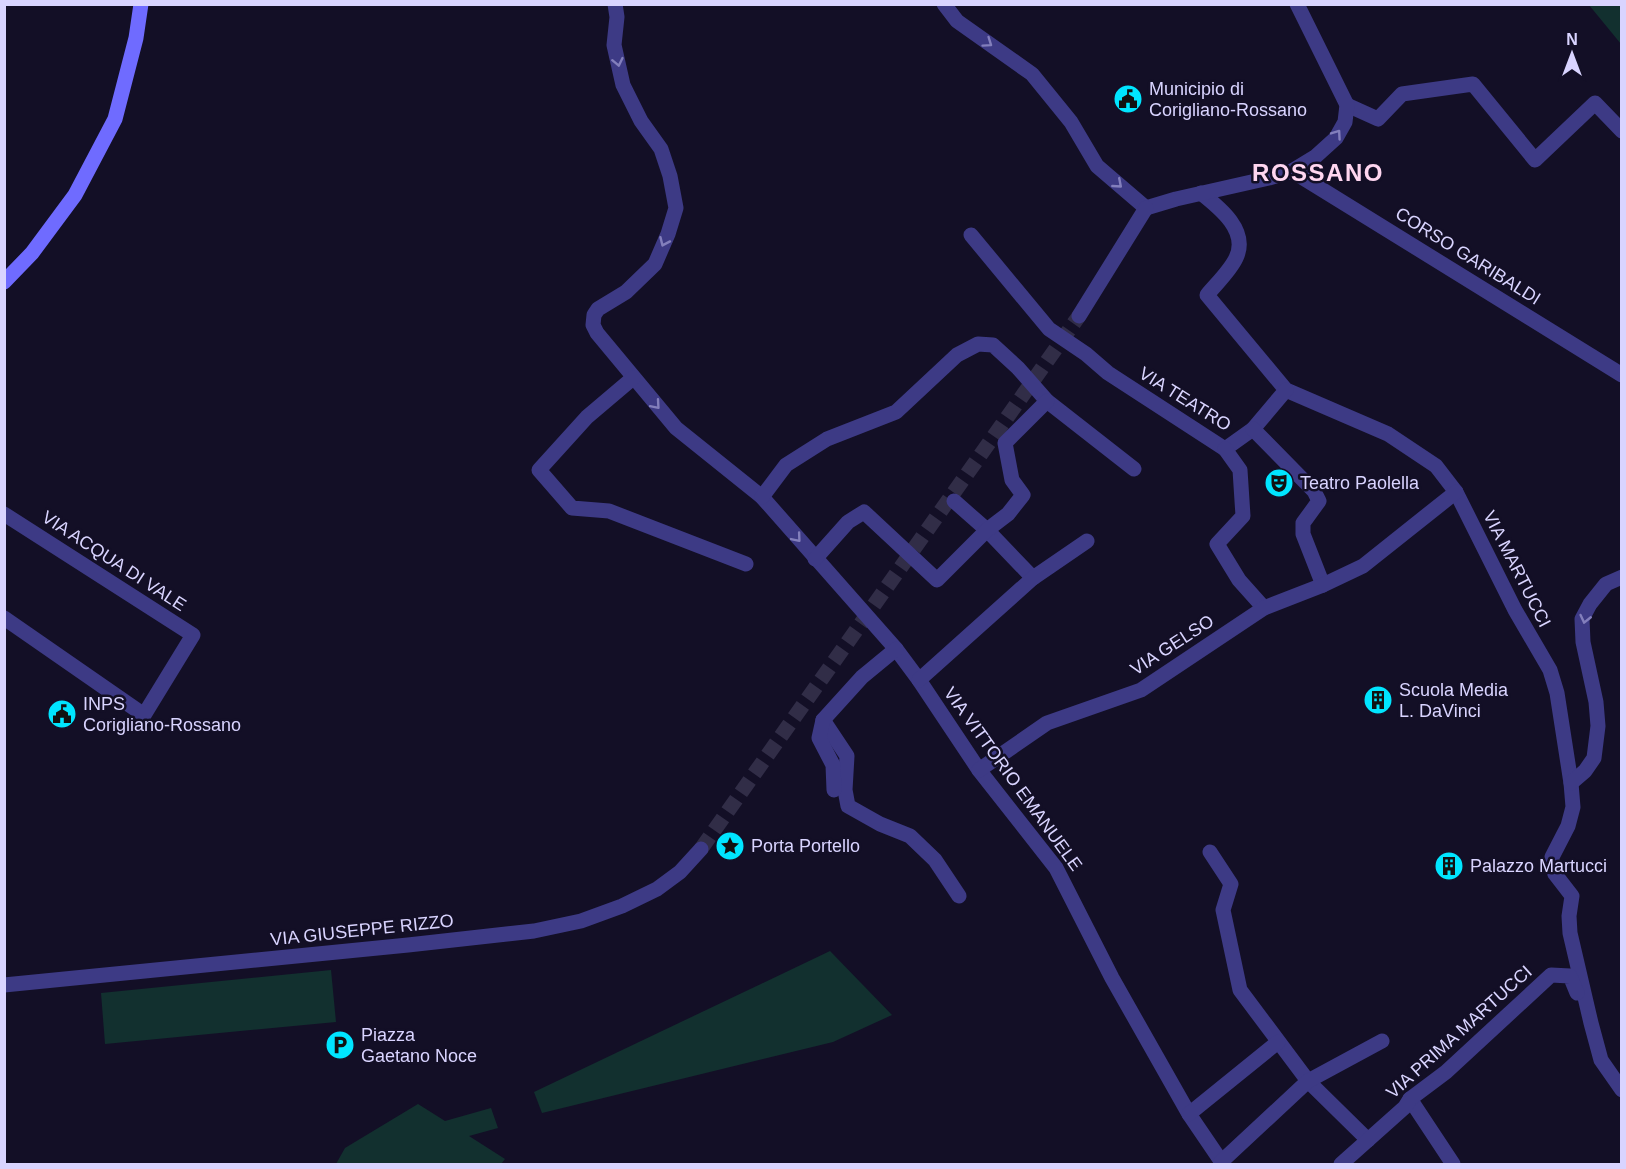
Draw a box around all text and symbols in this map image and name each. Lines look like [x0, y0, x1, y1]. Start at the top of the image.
north arrow [1542, 24, 1602, 84]
text: N [1566, 31, 1578, 48]
one-way arrow [981, 36, 992, 47]
one-way arrow [610, 57, 623, 67]
place label: Municipio di Corigliano-Rossano [1149, 79, 1307, 120]
public building icon: Municipio di Corigliano-Rossano [1112, 83, 1144, 115]
one-way arrow [1330, 130, 1341, 141]
district label: ROSSANO [1252, 159, 1384, 186]
one-way arrow [1111, 177, 1122, 188]
street label: CORSO GARIBALDI [1392, 203, 1544, 309]
one-way arrow [659, 236, 671, 247]
street label: VIA TEATRO [1135, 363, 1235, 435]
one-way arrow [649, 398, 660, 409]
theatre icon: Teatro Paolella [1263, 467, 1295, 499]
place label: Teatro Paolella [1300, 473, 1420, 493]
street label: VIA ACQUA DI VALE [38, 507, 190, 615]
street label: VIA MARTUCCI [1479, 508, 1555, 630]
one-way arrow [790, 531, 801, 542]
street label: VIA GELSO [1127, 611, 1217, 679]
one-way arrow [1579, 614, 1592, 624]
place label: Scuola Media L. DaVinci [1399, 680, 1509, 721]
street label: VIA VITTORIO EMANUELE [940, 683, 1086, 875]
building icon: Scuola Media L. DaVinci [1362, 684, 1394, 716]
place label: INPS Corigliano-Rossano [83, 694, 241, 735]
public building icon: INPS Corigliano-Rossano [46, 698, 78, 730]
place icon: Porta Portello [714, 830, 746, 862]
place label: Porta Portello [751, 836, 860, 856]
building icon: Palazzo Martucci [1433, 850, 1465, 882]
place label: Palazzo Martucci [1470, 856, 1607, 876]
street label: VIA GIUSEPPE RIZZO [269, 910, 455, 950]
street label: VIA PRIMA MARTUCCI [1382, 961, 1536, 1103]
place label: Piazza Gaetano Noce [361, 1025, 477, 1066]
parking icon: Piazza Gaetano Noce [324, 1029, 356, 1061]

